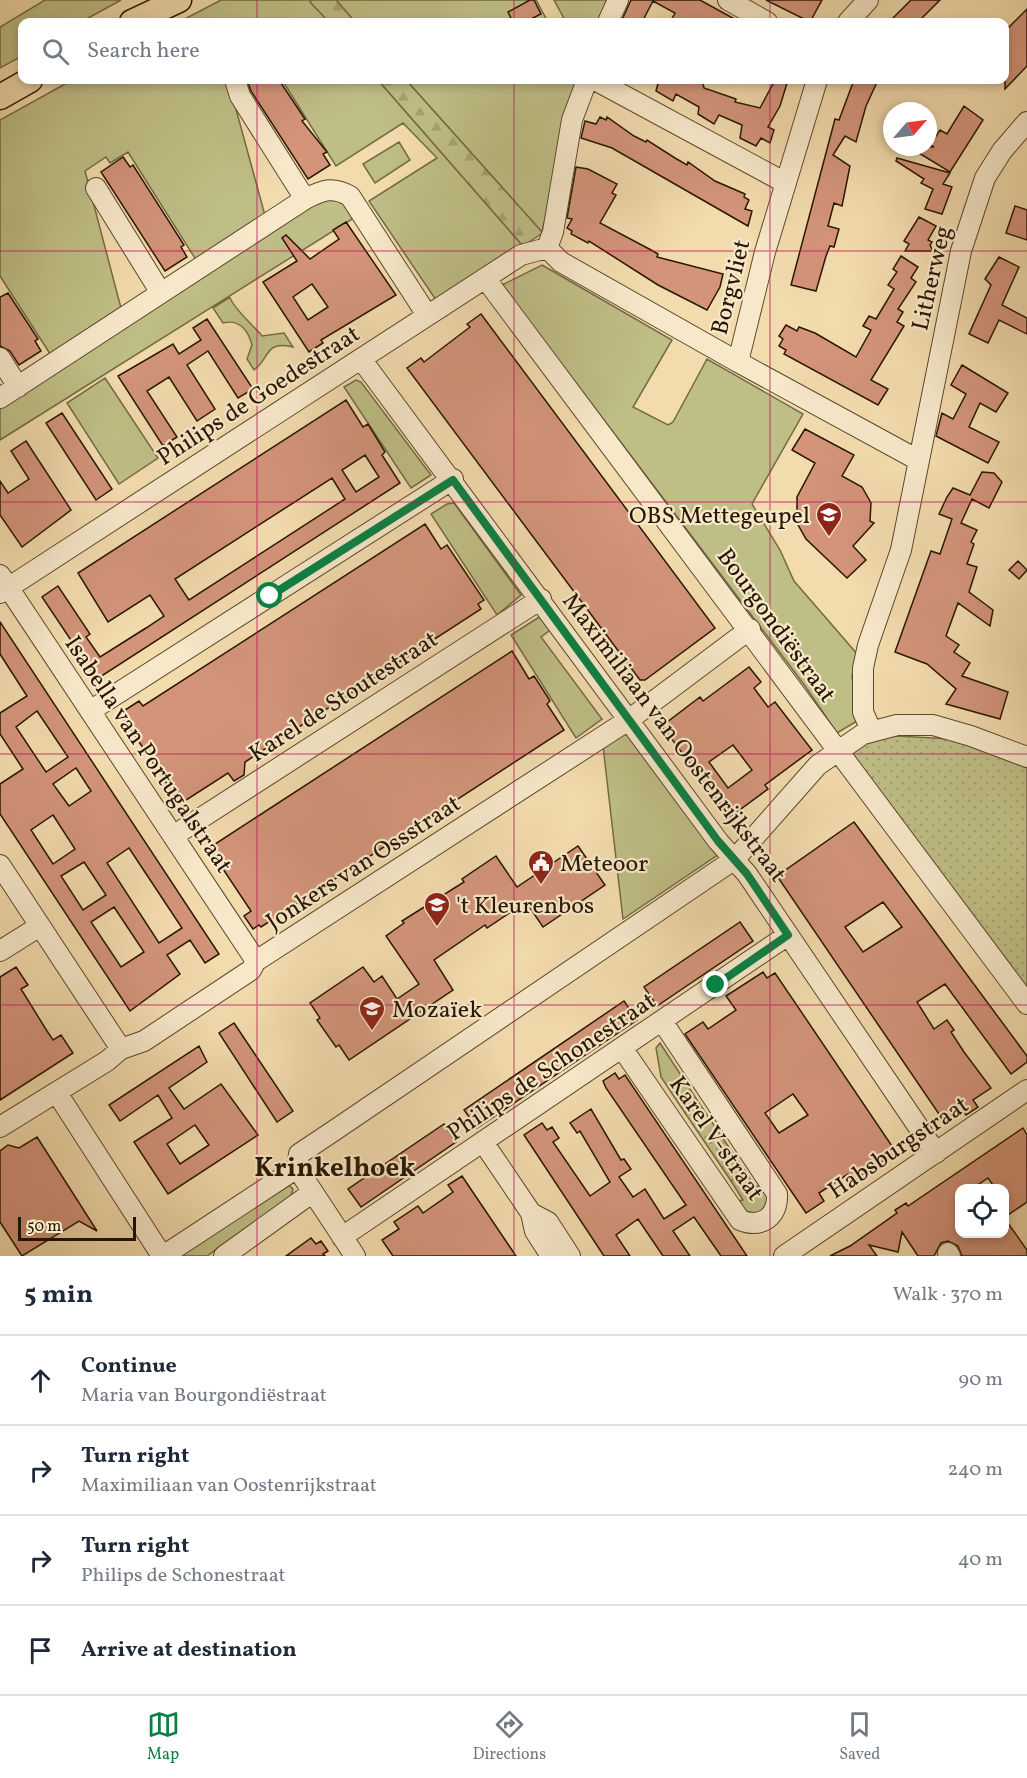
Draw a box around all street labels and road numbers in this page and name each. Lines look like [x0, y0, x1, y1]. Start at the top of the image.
street label: Litherweg [904, 223, 962, 334]
street label: Borgvliet [704, 236, 760, 339]
street label: Philips de Goedestraat [151, 318, 367, 475]
street label: Bourgondiëstraat [708, 542, 843, 710]
street label: Maximiliaan van Oostenrijkstraat [553, 586, 794, 890]
street label: Karel de Stoutestraat [243, 624, 445, 772]
street label: Isabella van Portugalstraat [55, 630, 240, 881]
street label: Jonkers van Ossstraat [260, 788, 468, 939]
street label: Philips de Schonestraat [441, 985, 663, 1150]
street label: Karel V-straat [660, 1070, 771, 1208]
street label: Habsburgstraat [822, 1089, 976, 1208]

